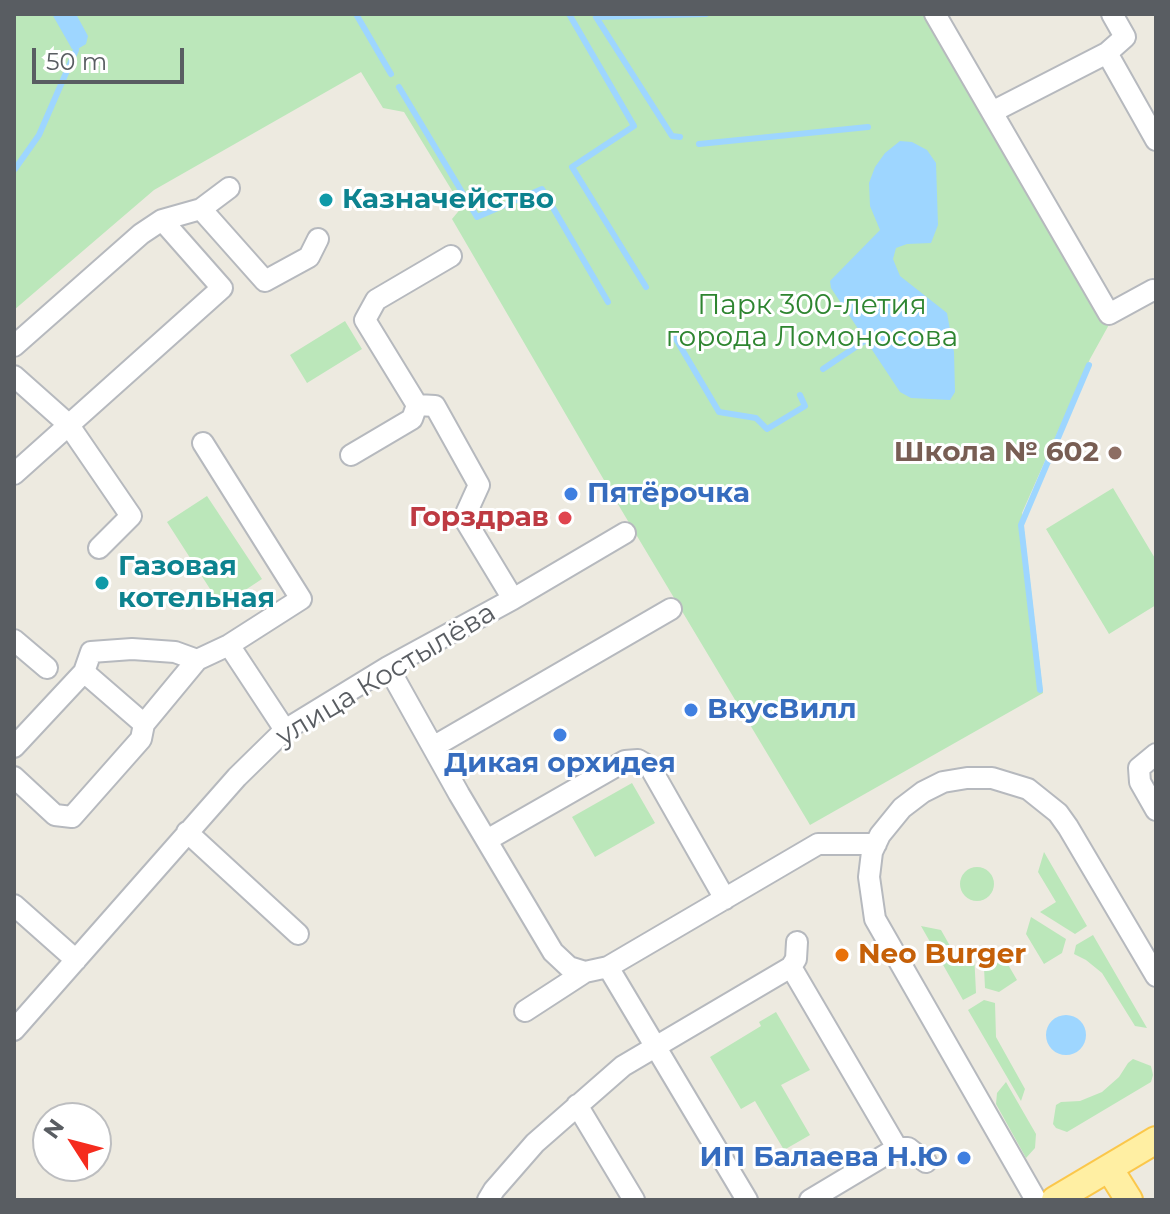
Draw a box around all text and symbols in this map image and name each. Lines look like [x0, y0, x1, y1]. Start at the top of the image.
scale bar [36, 32, 188, 82]
text: 50 m [46, 47, 107, 76]
place label: Казначейство [342, 183, 554, 217]
marker: Казначейство [317, 191, 335, 209]
park label: Парк 300-летия города Ломоносова [666, 289, 958, 355]
place label: Школа № 602 [894, 436, 1099, 470]
marker: Школа № 602 [1106, 444, 1124, 462]
place label: Пятёрочка [587, 477, 750, 511]
marker: Пятёрочка [562, 485, 580, 503]
place label: Горздрав [409, 501, 549, 535]
marker: Горздрав [556, 509, 574, 527]
place label: Газовая котельная [118, 550, 275, 616]
marker: Газовая котельная [93, 574, 111, 592]
street label: улица Костылёва [270, 596, 502, 754]
place label: ВкусВилл [707, 693, 857, 727]
marker: ВкусВилл [682, 701, 700, 719]
marker: Дикая орхидея [551, 726, 569, 744]
place label: Дикая орхидея [444, 747, 676, 781]
place label: Neo Burger [858, 938, 1026, 972]
marker: Neo Burger [833, 946, 851, 964]
north arrow [32, 1102, 112, 1182]
text: N [38, 1114, 70, 1144]
place label: ИП Балаева Н.Ю [700, 1141, 948, 1175]
marker: ИП Балаева Н.Ю [955, 1149, 973, 1167]

